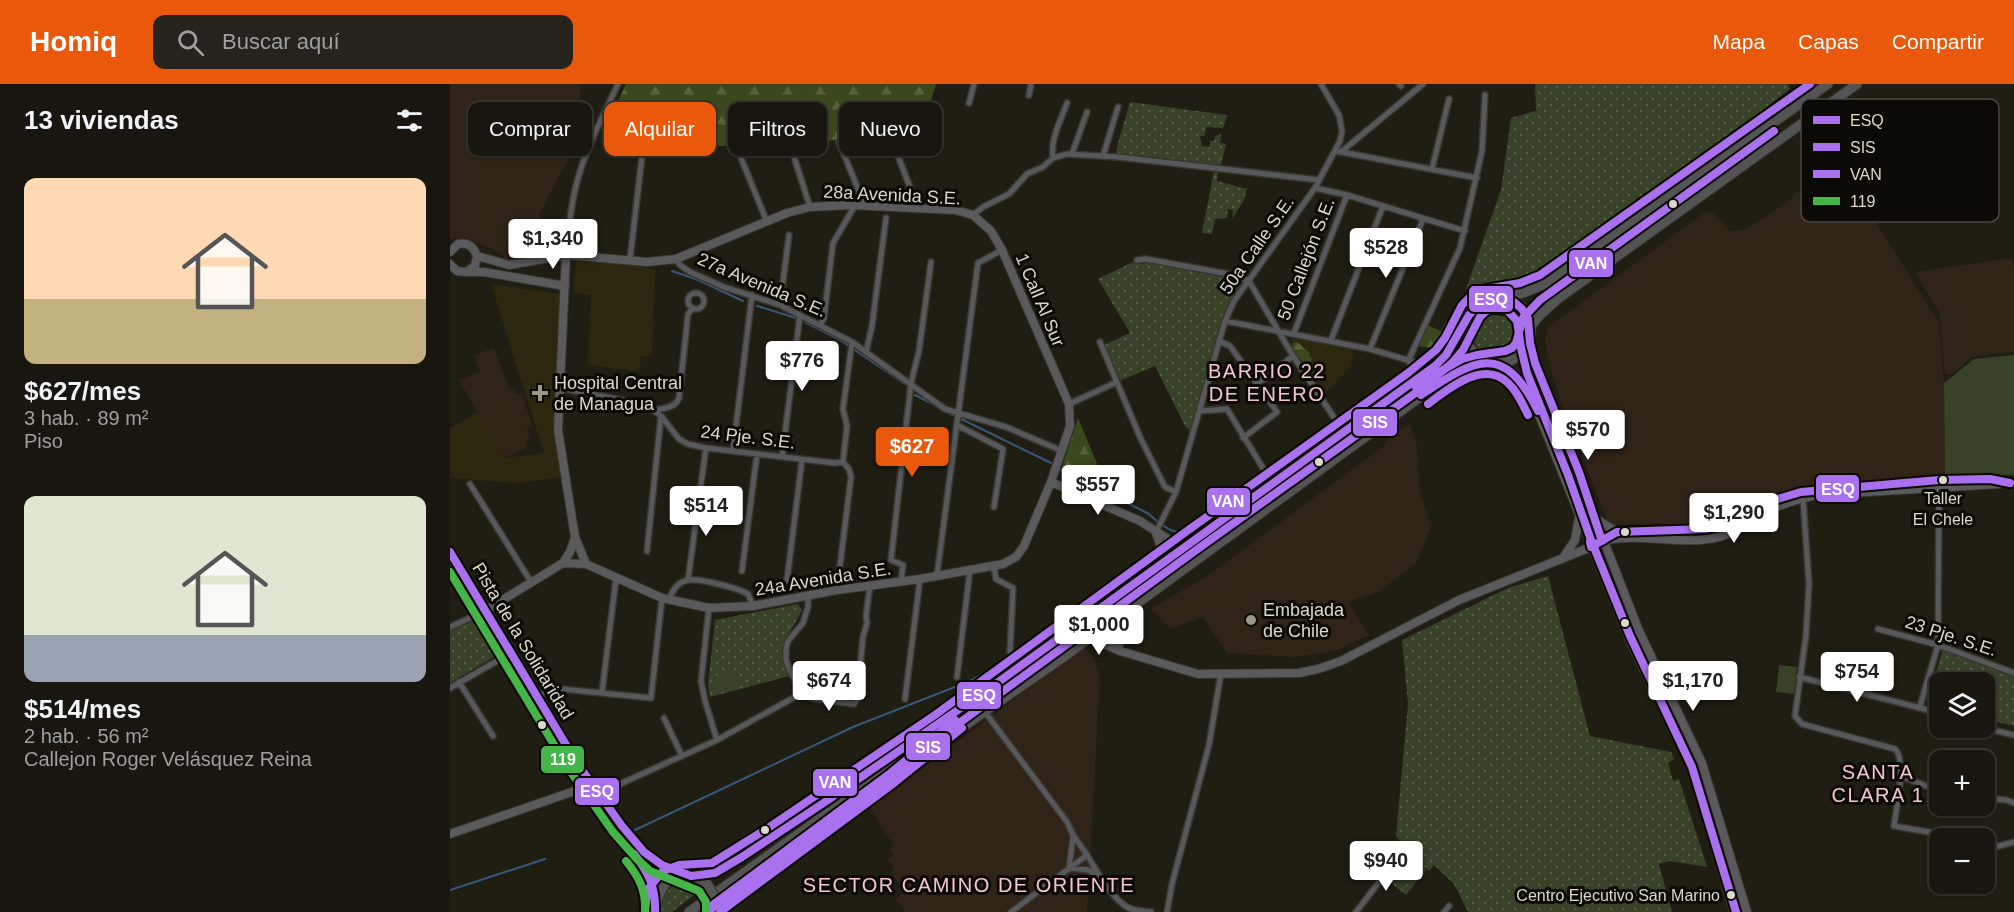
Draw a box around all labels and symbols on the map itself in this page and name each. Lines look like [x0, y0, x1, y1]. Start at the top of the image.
legend [1801, 99, 1999, 222]
text: ESQ [1850, 112, 1884, 129]
text: SIS [1850, 139, 1876, 156]
text: VAN [1850, 166, 1882, 183]
street label: 28a Avenida S.E. [823, 181, 961, 209]
street label: 50a Calle S.E. [1216, 192, 1298, 298]
text: 119 [1850, 193, 1876, 210]
street label: 50 Callejón S.E. [1274, 195, 1338, 323]
unlabelled marker [1667, 198, 1679, 210]
pin: $1,340 [504, 219, 602, 270]
pin: $528 [1350, 228, 1422, 279]
street label: 27a Avenida S.E. [695, 249, 829, 321]
line badge: VAN [1568, 249, 1614, 278]
street label: 1 Call Al Sur [1011, 251, 1069, 349]
text: VAN [1575, 255, 1607, 272]
line badge: ESQ [1468, 285, 1514, 313]
text: ESQ [1474, 291, 1508, 308]
pin: $776 [766, 341, 838, 392]
district label: BARRIO 22 DE ENERO [1208, 360, 1326, 405]
place label: Hospital Central de Managua [554, 373, 682, 414]
marker: Hospital Central de Managua [531, 384, 549, 402]
line badge: SIS [1352, 408, 1398, 437]
pin: $570 [1552, 410, 1624, 461]
text: SIS [1362, 414, 1388, 431]
street label: 24 Pje. S.E. [700, 421, 796, 453]
pin: $627 [876, 427, 948, 478]
unlabelled marker [1313, 456, 1325, 468]
pin: $557 [1062, 465, 1134, 516]
line badge: ESQ [1815, 474, 1860, 503]
marker: Taller El Chele [1937, 474, 1949, 486]
text: ESQ [1821, 481, 1855, 498]
pin: $514 [670, 486, 742, 537]
line badge: VAN [1206, 487, 1251, 516]
place label: Taller El Chele [1913, 490, 1973, 528]
text: VAN [1212, 493, 1244, 510]
pin: $1,290 [1685, 493, 1783, 544]
unlabelled marker [1619, 526, 1631, 538]
street label: 24a Avenida S.E. [753, 558, 893, 600]
street label: Pista de la Solidaridad [468, 559, 578, 723]
place label: Embajada de Chile [1263, 600, 1345, 641]
pin: $1,000 [1050, 605, 1148, 656]
street label: 23 Pje. S.E. [1903, 612, 1999, 660]
marker: Embajada de Chile [1244, 613, 1258, 627]
unlabelled marker [1619, 617, 1631, 629]
pin: $754 [1821, 652, 1893, 703]
pin: $674 [793, 661, 865, 712]
pin: $1,170 [1644, 661, 1742, 712]
line badge: ESQ [956, 681, 1002, 710]
text: ESQ [962, 687, 996, 704]
unlabelled marker [536, 719, 548, 731]
line badge: SIS [905, 732, 951, 761]
text: SIS [915, 739, 941, 756]
line badge: 119 [540, 745, 585, 774]
text: 119 [550, 751, 576, 768]
district label: SANTA CLARA 1 [1832, 761, 1924, 806]
line badge: VAN [812, 768, 858, 797]
text: VAN [819, 774, 851, 791]
line badge: ESQ [574, 777, 620, 806]
text: ESQ [580, 783, 614, 800]
unlabelled marker [759, 824, 771, 836]
pin: $940 [1350, 841, 1422, 892]
district label: SECTOR CAMINO DE ORIENTE [803, 874, 1135, 896]
place label: Centro Ejecutivo San Marino [1516, 887, 1720, 904]
marker: Centro Ejecutivo San Marino [1725, 889, 1737, 901]

